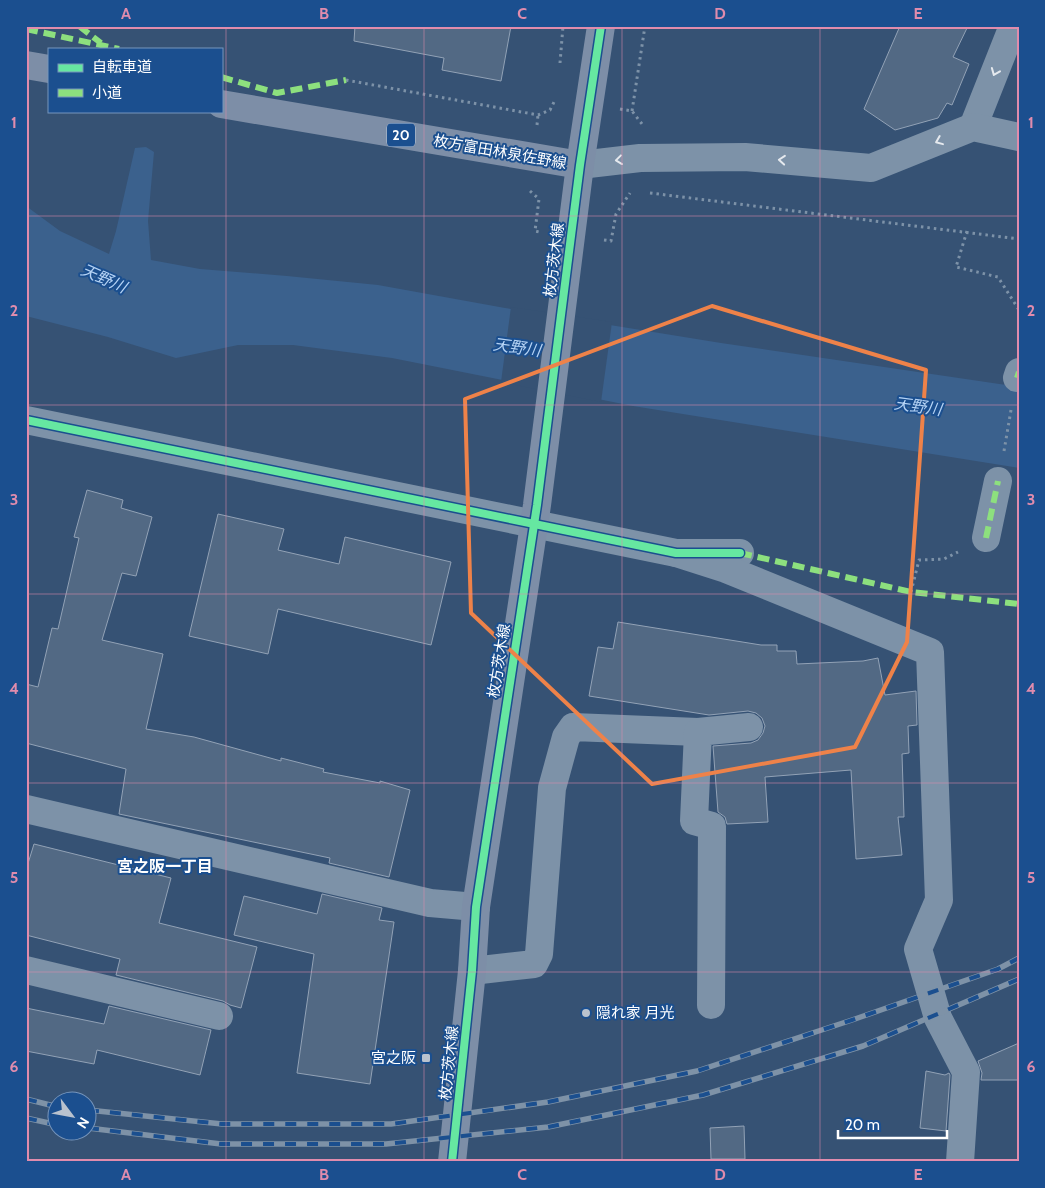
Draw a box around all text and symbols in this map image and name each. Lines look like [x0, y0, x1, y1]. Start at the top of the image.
text: A [121, 4, 131, 23]
text: B [319, 4, 329, 23]
text: C [517, 4, 527, 23]
text: D [714, 4, 726, 23]
text: E [913, 4, 923, 23]
legend [48, 48, 222, 112]
text: 自転車道 [92, 58, 152, 76]
one-way arrow [991, 67, 1001, 75]
text: 小道 [92, 84, 122, 102]
text: 1 [11, 113, 17, 132]
text: 1 [1028, 113, 1034, 132]
road number: 20 [387, 124, 415, 146]
street label: 枚方富田林泉佐野線 [432, 131, 568, 173]
one-way arrow [935, 135, 943, 145]
one-way arrow [615, 155, 624, 165]
one-way arrow [777, 155, 785, 166]
street label: 枚方茨木線 [540, 222, 568, 298]
water label: 天野川 [78, 260, 131, 298]
text: 2 [10, 301, 18, 320]
text: 2 [1027, 301, 1035, 320]
water label: 天野川 [492, 335, 544, 361]
water label: 天野川 [893, 394, 945, 420]
text: 3 [10, 490, 18, 509]
text: 3 [1027, 490, 1035, 509]
street label: 枚方茨木線 [484, 623, 514, 699]
text: 4 [9, 679, 19, 698]
text: 4 [1026, 679, 1036, 698]
district label: 宮之阪一丁目 [117, 857, 213, 876]
text: 5 [10, 868, 18, 887]
text: 5 [1027, 868, 1035, 887]
place label: 隠れ家 月光 [596, 1004, 674, 1022]
marker: 隠れ家 月光 [580, 1007, 592, 1019]
street label: 枚方茨木線 [436, 1025, 462, 1101]
place label: 宮之阪 [371, 1049, 416, 1067]
marker: 宮之阪 [420, 1052, 432, 1064]
text: 6 [10, 1057, 19, 1076]
text: 6 [1027, 1057, 1036, 1076]
north arrow [48, 1090, 98, 1140]
scale bar [838, 1108, 946, 1140]
text: N [73, 1114, 93, 1132]
text: 20 m [845, 1116, 880, 1134]
text: A [121, 1165, 131, 1184]
text: B [319, 1165, 329, 1184]
text: C [517, 1165, 527, 1184]
text: D [714, 1165, 726, 1184]
text: E [913, 1165, 923, 1184]

